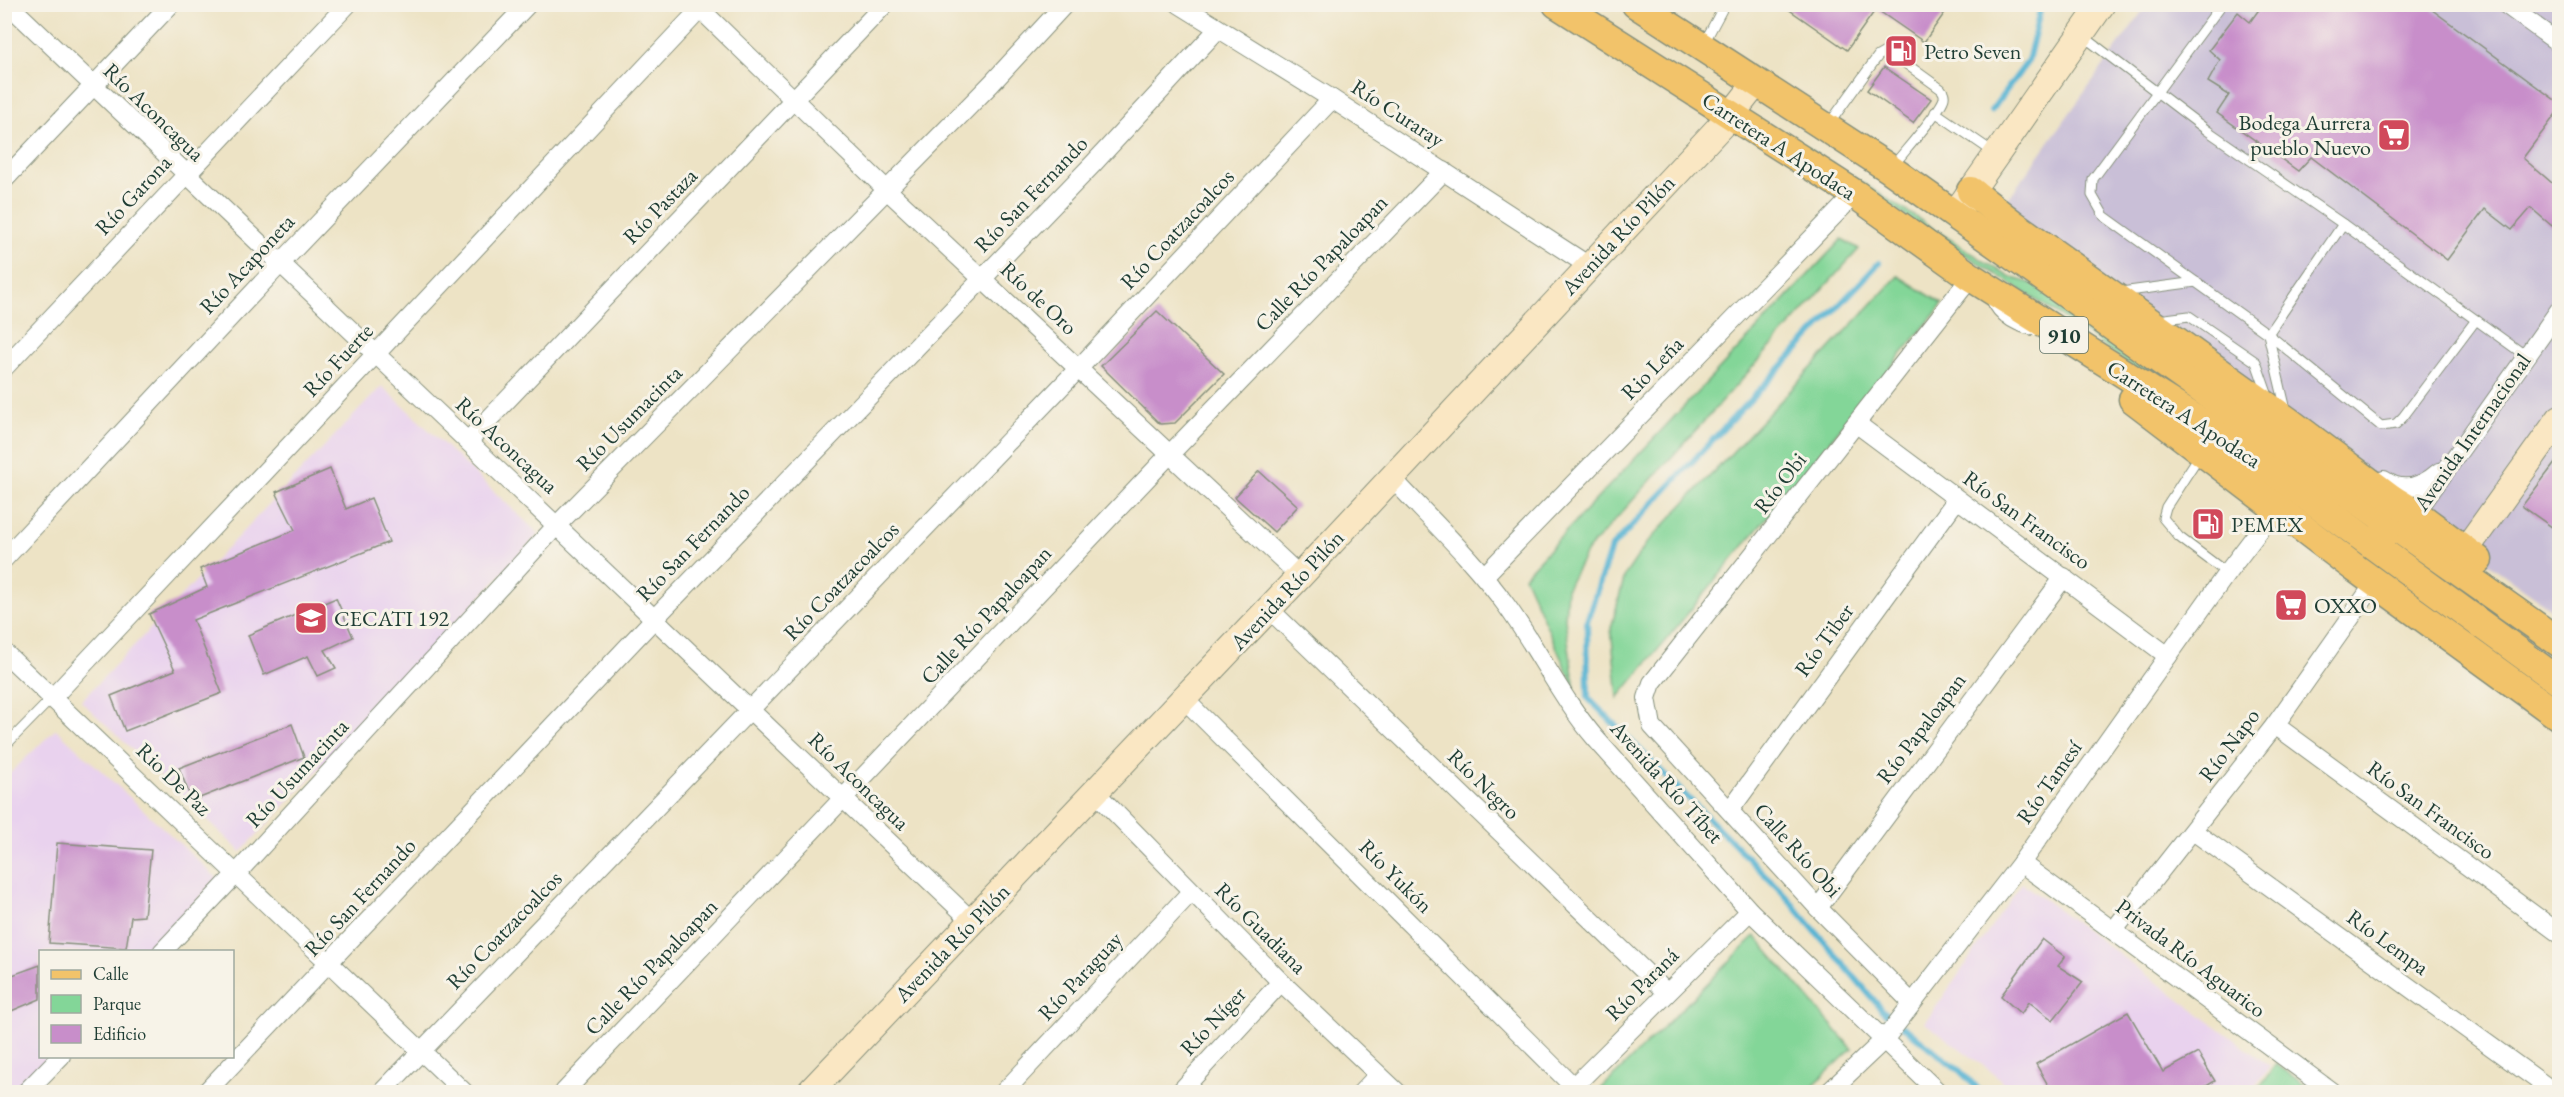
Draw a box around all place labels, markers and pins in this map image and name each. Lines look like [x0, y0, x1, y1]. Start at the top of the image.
fuel station icon: Petro Seven [1883, 33, 1919, 69]
place label: Petro Seven [1924, 37, 2022, 66]
place label: Bodega Aurrera pueblo Nuevo [2239, 108, 2371, 162]
supermarket icon: Bodega Aurrera pueblo Nuevo [2376, 117, 2412, 153]
fuel station icon: PEMEX [2190, 506, 2226, 542]
place label: PEMEX [2231, 510, 2304, 539]
supermarket icon: OXXO [2273, 587, 2309, 623]
place label: OXXO [2314, 591, 2377, 620]
school or university icon: CECATI 192 [293, 600, 329, 636]
place label: CECATI 192 [334, 604, 450, 633]

